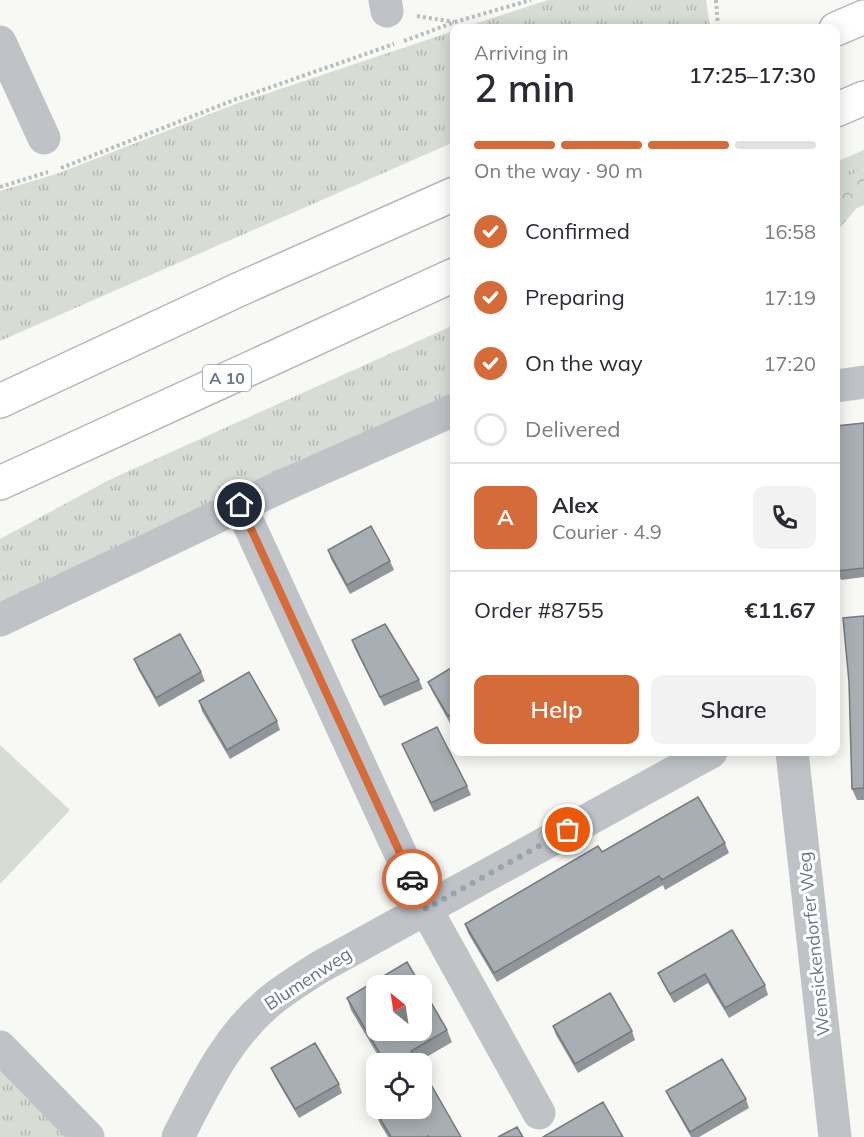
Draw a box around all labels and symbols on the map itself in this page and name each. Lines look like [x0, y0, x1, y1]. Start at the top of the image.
road number: A 10 [203, 365, 251, 391]
pin [214, 479, 265, 530]
pin [542, 804, 593, 855]
courier [382, 849, 442, 909]
street label: Wensickendorfer Weg [792, 851, 835, 1037]
street label: Blumenweg [260, 942, 356, 1015]
north arrow [366, 975, 432, 1041]

